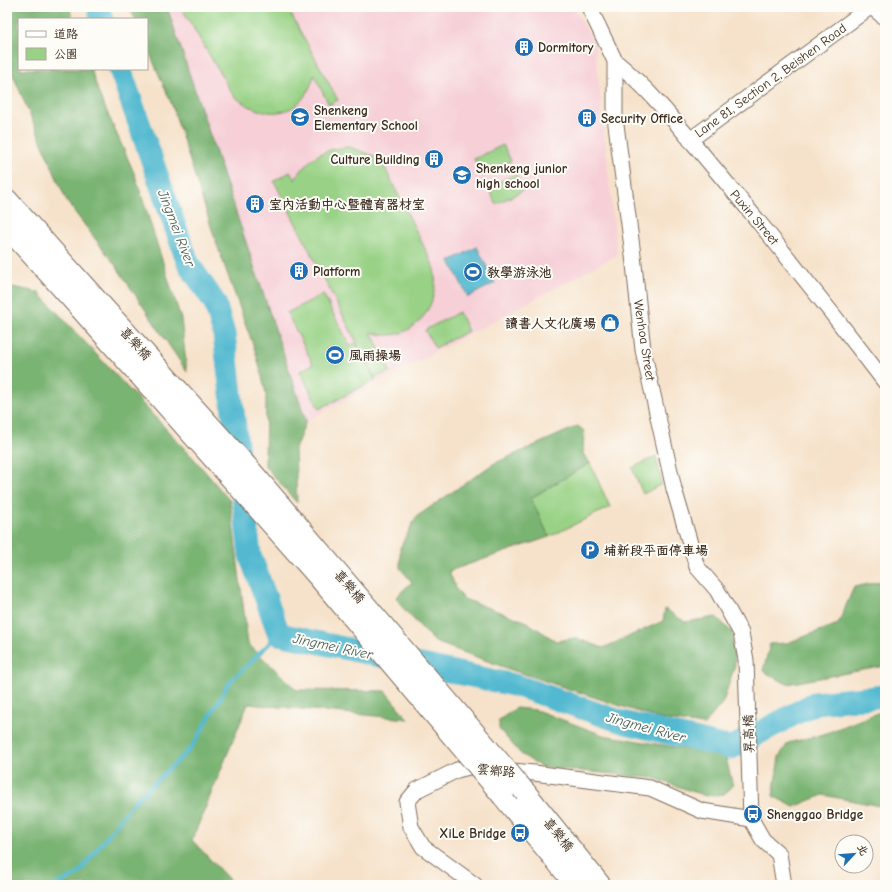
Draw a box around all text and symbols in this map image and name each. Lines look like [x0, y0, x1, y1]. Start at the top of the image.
legend [18, 18, 148, 70]
street label: Lane 81, Section 2, Beishen Road [692, 20, 849, 140]
text: 道路 [54, 27, 78, 41]
building icon: Dormitory [513, 36, 535, 58]
place label: Dormitory [538, 40, 593, 55]
text: 公園 [54, 47, 78, 61]
place label: Shenkeng Elementary School [314, 103, 418, 133]
school or university icon: Shenkeng Elementary School [289, 106, 311, 128]
building icon: Security Office [576, 107, 598, 129]
place label: Security Office [601, 111, 683, 126]
building icon: Culture Building [423, 148, 445, 170]
place label: Culture Building [330, 152, 420, 167]
place label: Shenkeng junior high school [476, 161, 568, 191]
school or university icon: Shenkeng junior high school [451, 164, 473, 186]
water label: Jingmei River [154, 186, 200, 270]
street label: Puxin Street [727, 187, 783, 249]
building icon: 室內活動中心暨體育器材室 [244, 193, 266, 215]
place label: 室內活動中心暨體育器材室 [269, 197, 425, 212]
building icon: Platform [288, 260, 310, 282]
sports icon: 教學游泳池 [462, 261, 484, 283]
place label: Platform [313, 264, 360, 279]
place label: 教學游泳池 [487, 265, 552, 280]
street label: Wenhoa Street [631, 299, 658, 383]
shop icon: 讀書人文化廣場 [599, 312, 621, 334]
place label: 讀書人文化廣場 [505, 316, 596, 331]
street label: 喜樂橋 [117, 324, 154, 363]
sports icon: 風雨操場 [324, 344, 346, 366]
place label: 風雨操場 [349, 348, 401, 363]
parking icon: 埔新段平面停車場 [579, 539, 601, 561]
place label: 埔新段平面停車場 [604, 543, 708, 558]
street label: 喜樂橋 [331, 567, 368, 606]
water label: Jingmei River [291, 630, 376, 664]
water label: Jingmei River [604, 709, 689, 747]
street label: 昇高橋 [740, 714, 757, 754]
street label: 雲鄉路 [476, 761, 516, 780]
bus stop icon: Shenggao Bridge [742, 803, 764, 825]
place label: Shenggao Bridge [767, 807, 864, 822]
street label: 喜樂橋 [541, 814, 577, 854]
bus stop icon: XiLe Bridge [509, 822, 531, 844]
place label: XiLe Bridge [439, 826, 507, 841]
north arrow [834, 834, 874, 874]
text: 北 [854, 842, 871, 858]

